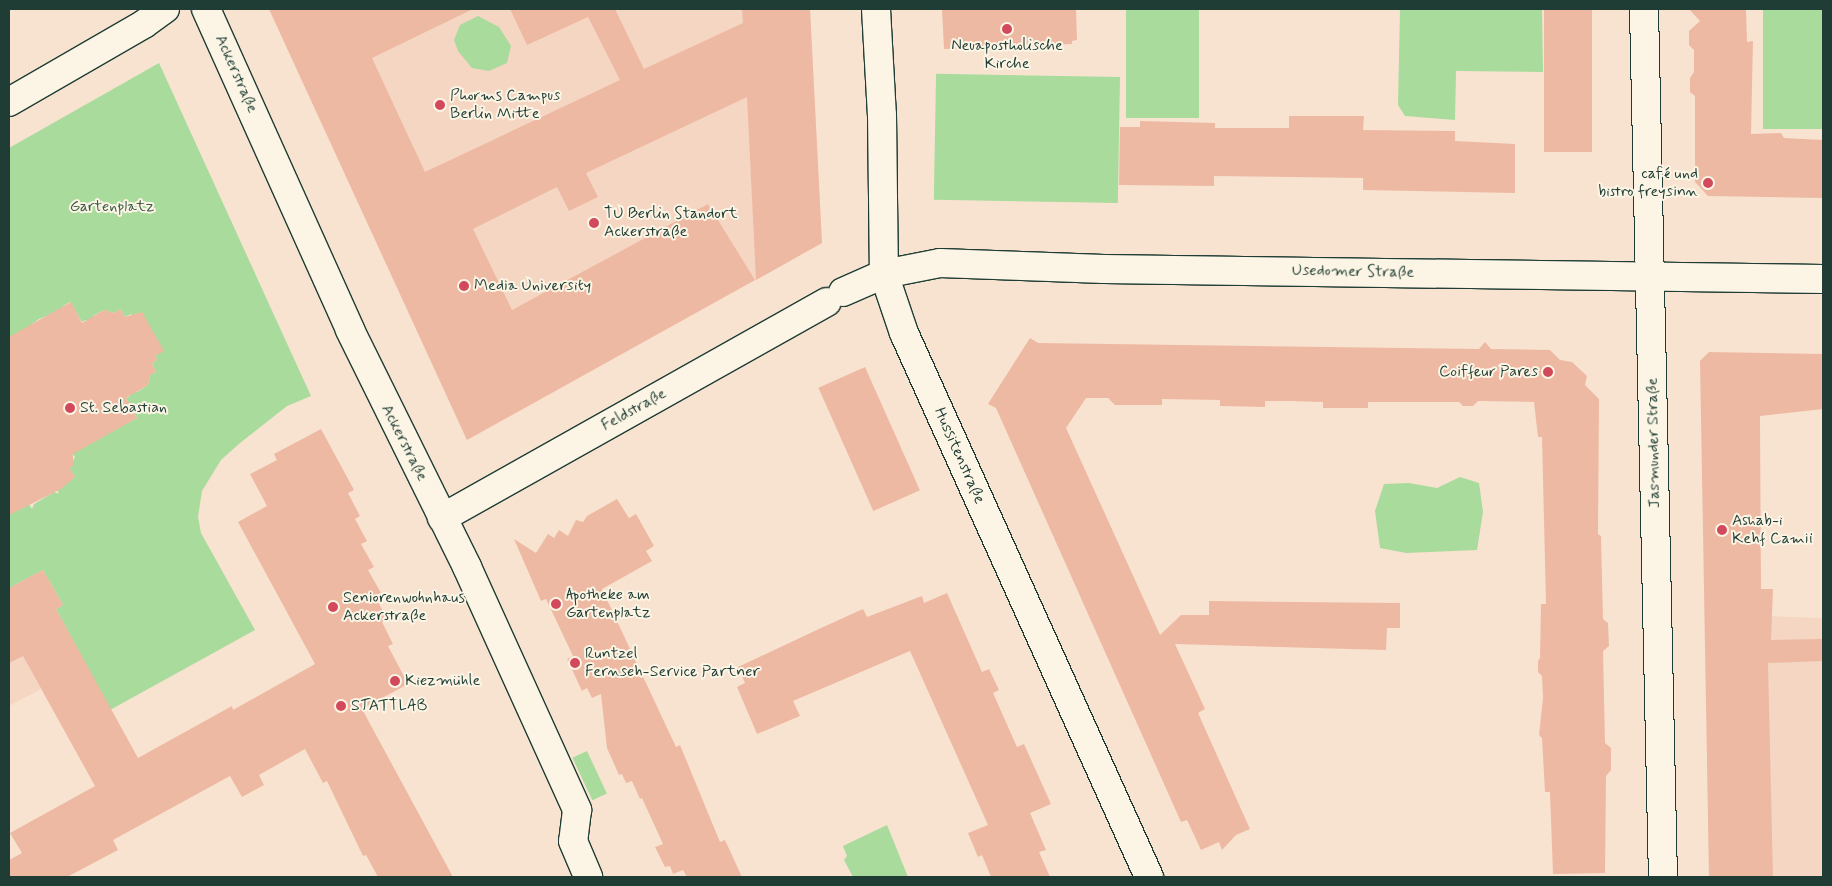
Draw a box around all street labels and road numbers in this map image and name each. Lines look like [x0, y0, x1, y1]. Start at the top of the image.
street label: Ackerstraße [210, 32, 262, 116]
street label: Usedomer Straße [1292, 261, 1414, 283]
street label: Jasmunder Straße [1643, 378, 1665, 508]
street label: Feldstraße [598, 384, 670, 436]
street label: Ackerstraße [377, 402, 431, 484]
street label: Hussitenstraße [929, 405, 989, 507]

